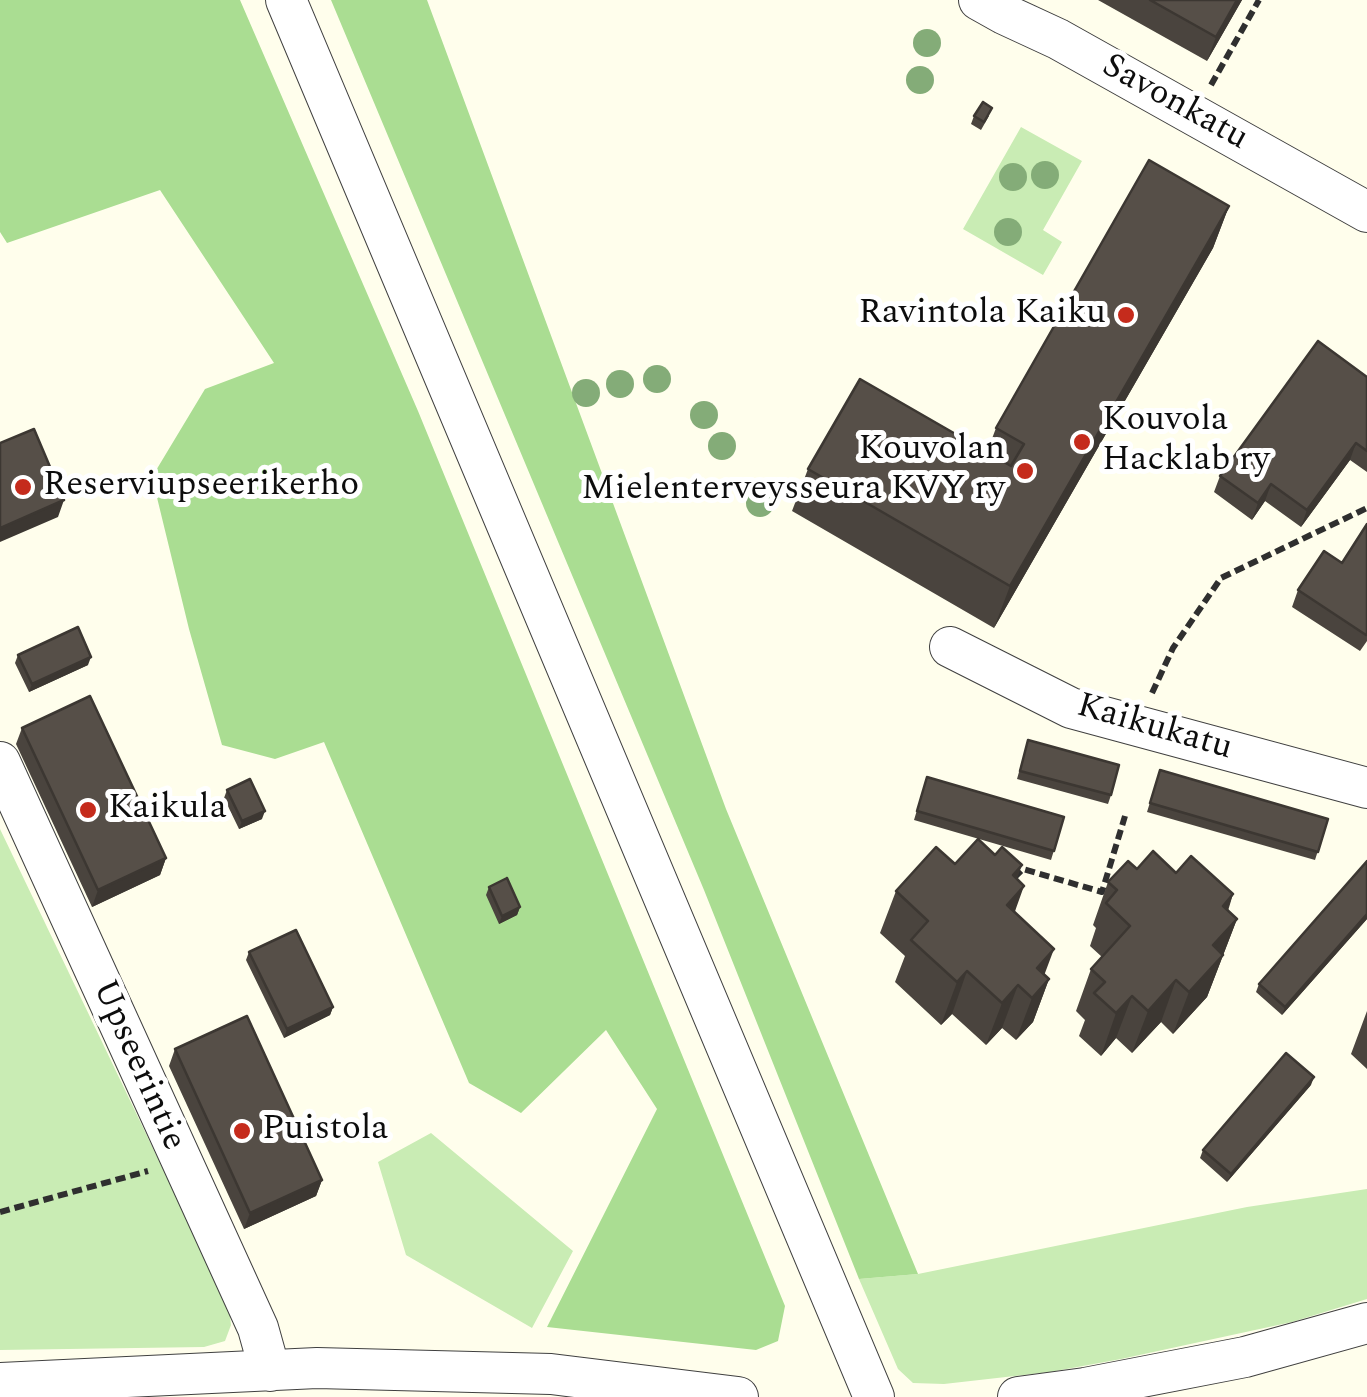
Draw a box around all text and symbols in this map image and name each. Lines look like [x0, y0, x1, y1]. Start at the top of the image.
street label: Savonkatu [1094, 47, 1254, 161]
place label: Ravintola Kaiku [858, 294, 1106, 336]
marker: Ravintola Kaiku [1115, 304, 1137, 326]
place label: Kouvola Hacklab ry [1102, 401, 1270, 483]
place label: Kouvolan Mielenterveysseura KVY ry [581, 430, 1005, 512]
marker: Kouvola Hacklab ry [1071, 431, 1093, 453]
marker: Kouvolan Mielenterveysseura KVY ry [1014, 460, 1036, 482]
place label: Reserviupseerikerho [43, 466, 359, 508]
marker: Reserviupseerikerho [12, 476, 34, 498]
street label: Kaikukatu [1072, 687, 1236, 771]
place label: Kaikula [108, 789, 227, 831]
marker: Kaikula [77, 799, 99, 821]
street label: Upseerintie [81, 974, 193, 1158]
place label: Puistola [262, 1110, 388, 1152]
marker: Puistola [231, 1120, 253, 1142]

